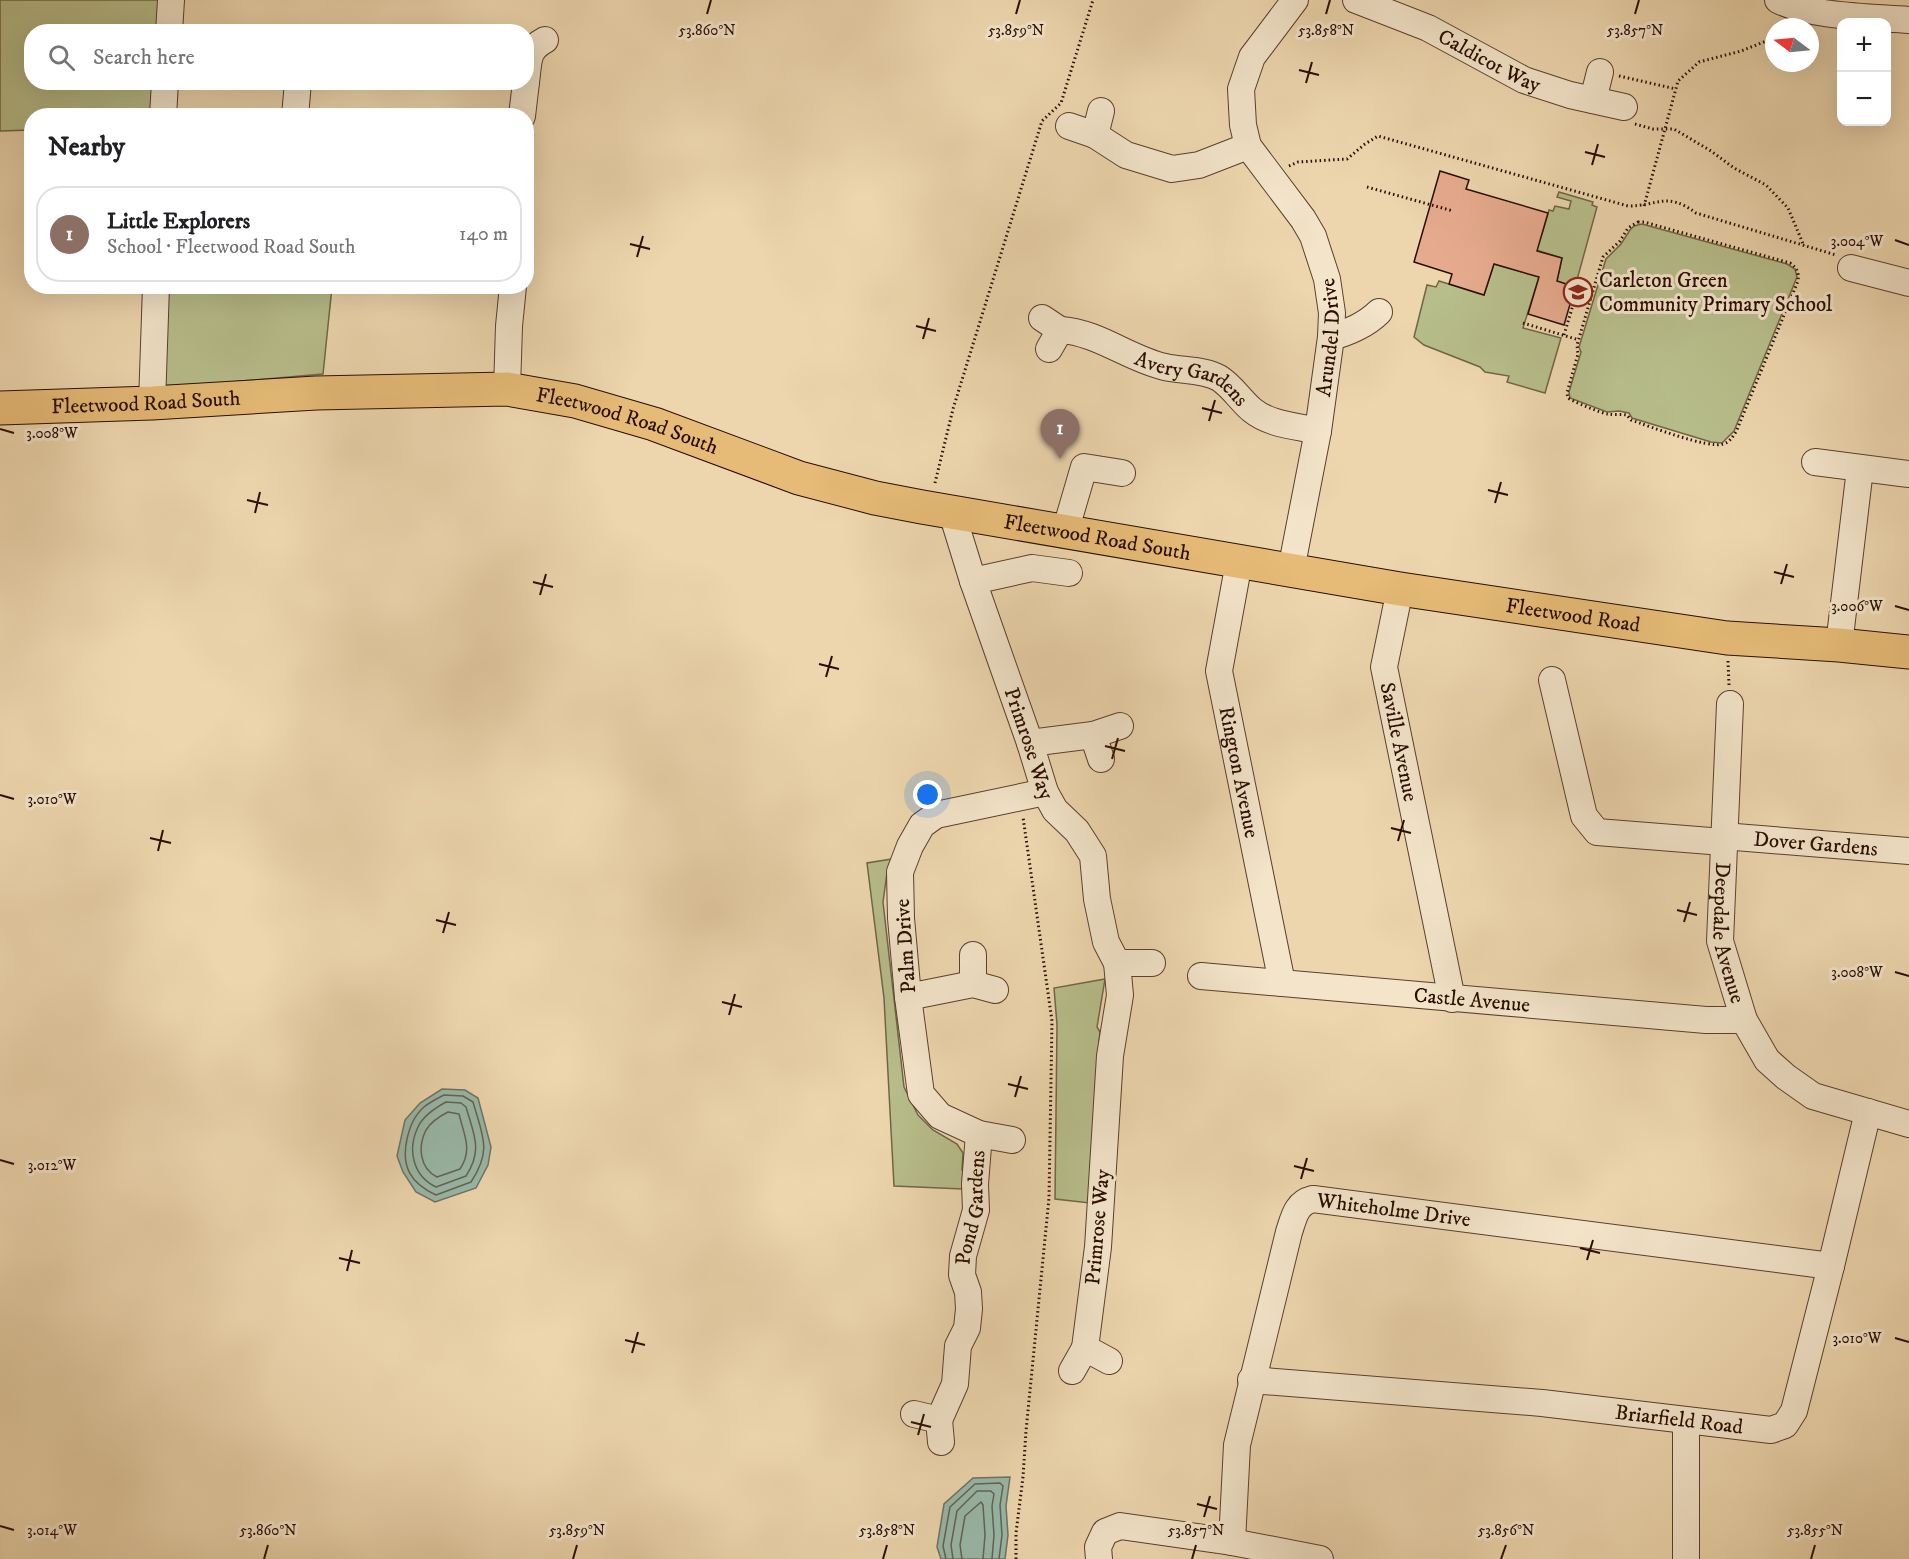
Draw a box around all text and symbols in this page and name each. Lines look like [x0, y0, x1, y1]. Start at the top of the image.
north arrow [1765, 18, 1819, 72]
map controls [1837, 18, 1891, 126]
button: + [1837, 18, 1891, 72]
text: 53.860°N [678, 21, 736, 40]
text: 53.859°N [988, 21, 1044, 40]
text: 53.858°N [1298, 21, 1354, 40]
text: 53.857°N [1607, 21, 1663, 40]
search box [24, 24, 534, 90]
street label: Caldicot Way [1433, 24, 1545, 99]
icon: search [45, 41, 78, 74]
text: Search here [93, 44, 195, 71]
button: − [1837, 72, 1891, 126]
text: Nearby [48, 131, 125, 164]
text: Little Explorers [107, 208, 250, 235]
text: 1 [66, 222, 73, 247]
text: 140 m [459, 222, 508, 247]
text: 3.004°W [1831, 232, 1883, 251]
text: School · Fleetwood Road South [107, 235, 355, 260]
place label: Carleton Green Community Primary School [1599, 268, 1833, 318]
street label: Arundel Drive [1311, 276, 1346, 398]
school or university icon: Carleton Green Community Primary School [1562, 276, 1594, 308]
street label: Avery Gardens [1131, 346, 1253, 412]
street label: Fleetwood Road South [534, 382, 722, 461]
street label: Fleetwood Road South [51, 386, 241, 420]
pin: 1 [1040, 410, 1080, 459]
text: 3.008°W [26, 424, 78, 443]
street label: Fleetwood Road South [1002, 509, 1193, 567]
street label: Fleetwood Road [1504, 593, 1642, 639]
text: 3.006°W [1831, 597, 1883, 616]
street label: Saville Avenue [1373, 680, 1423, 804]
street label: Primrose Way [998, 684, 1059, 806]
street label: Rington Avenue [1212, 704, 1264, 841]
your location [913, 780, 942, 809]
text: 3.010°W [27, 790, 77, 809]
street label: Dover Gardens [1752, 827, 1879, 862]
street label: Deepdale Avenue [1706, 862, 1750, 1007]
street label: Palm Drive [890, 898, 922, 994]
text: 3.008°W [1831, 963, 1883, 982]
street label: Castle Avenue [1413, 983, 1531, 1019]
street label: Pond Gardens [951, 1149, 992, 1266]
text: 3.012°W [28, 1156, 77, 1175]
street label: Primrose Way [1080, 1167, 1116, 1286]
street label: Whiteholme Drive [1314, 1187, 1472, 1233]
text: 3.010°W [1832, 1329, 1882, 1348]
street label: Briarfield Road [1614, 1400, 1745, 1441]
text: 3.014°W [27, 1521, 77, 1540]
text: 53.860°N [239, 1521, 297, 1540]
text: 53.859°N [549, 1521, 605, 1540]
text: 53.858°N [859, 1521, 915, 1540]
text: 53.857°N [1168, 1521, 1224, 1540]
text: 53.856°N [1478, 1521, 1534, 1540]
text: 53.855°N [1787, 1521, 1843, 1540]

